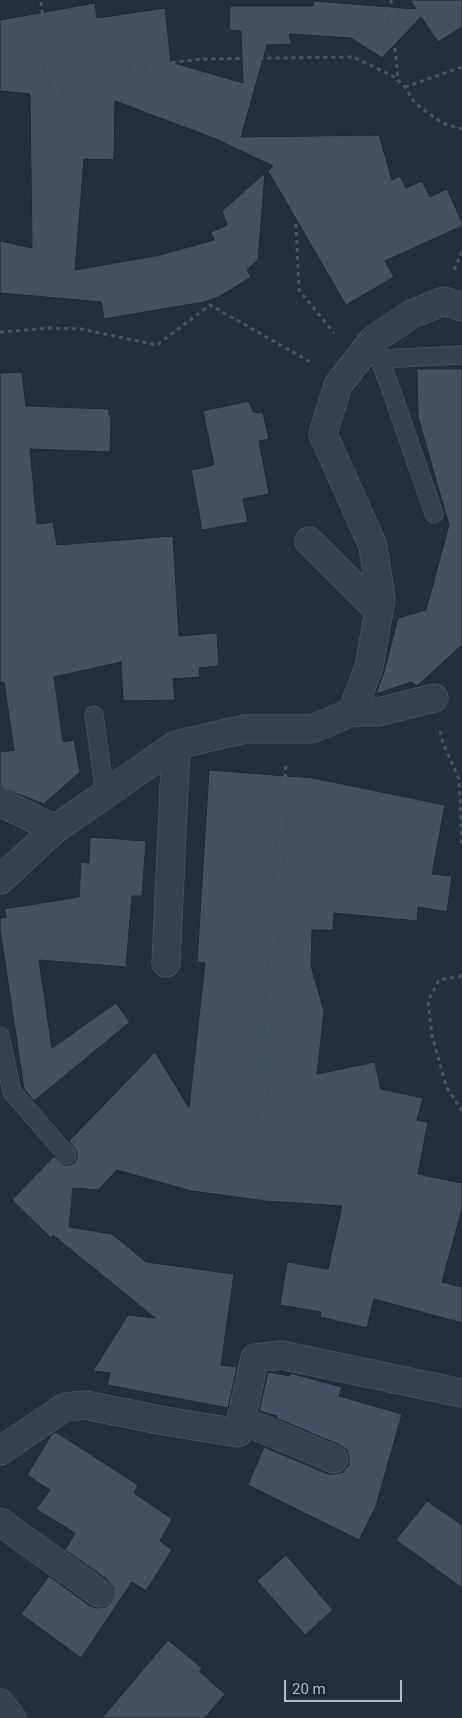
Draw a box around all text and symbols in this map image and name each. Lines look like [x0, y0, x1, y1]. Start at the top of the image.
scale bar [287, 1670, 404, 1702]
text: 20 m [292, 1680, 326, 1698]

